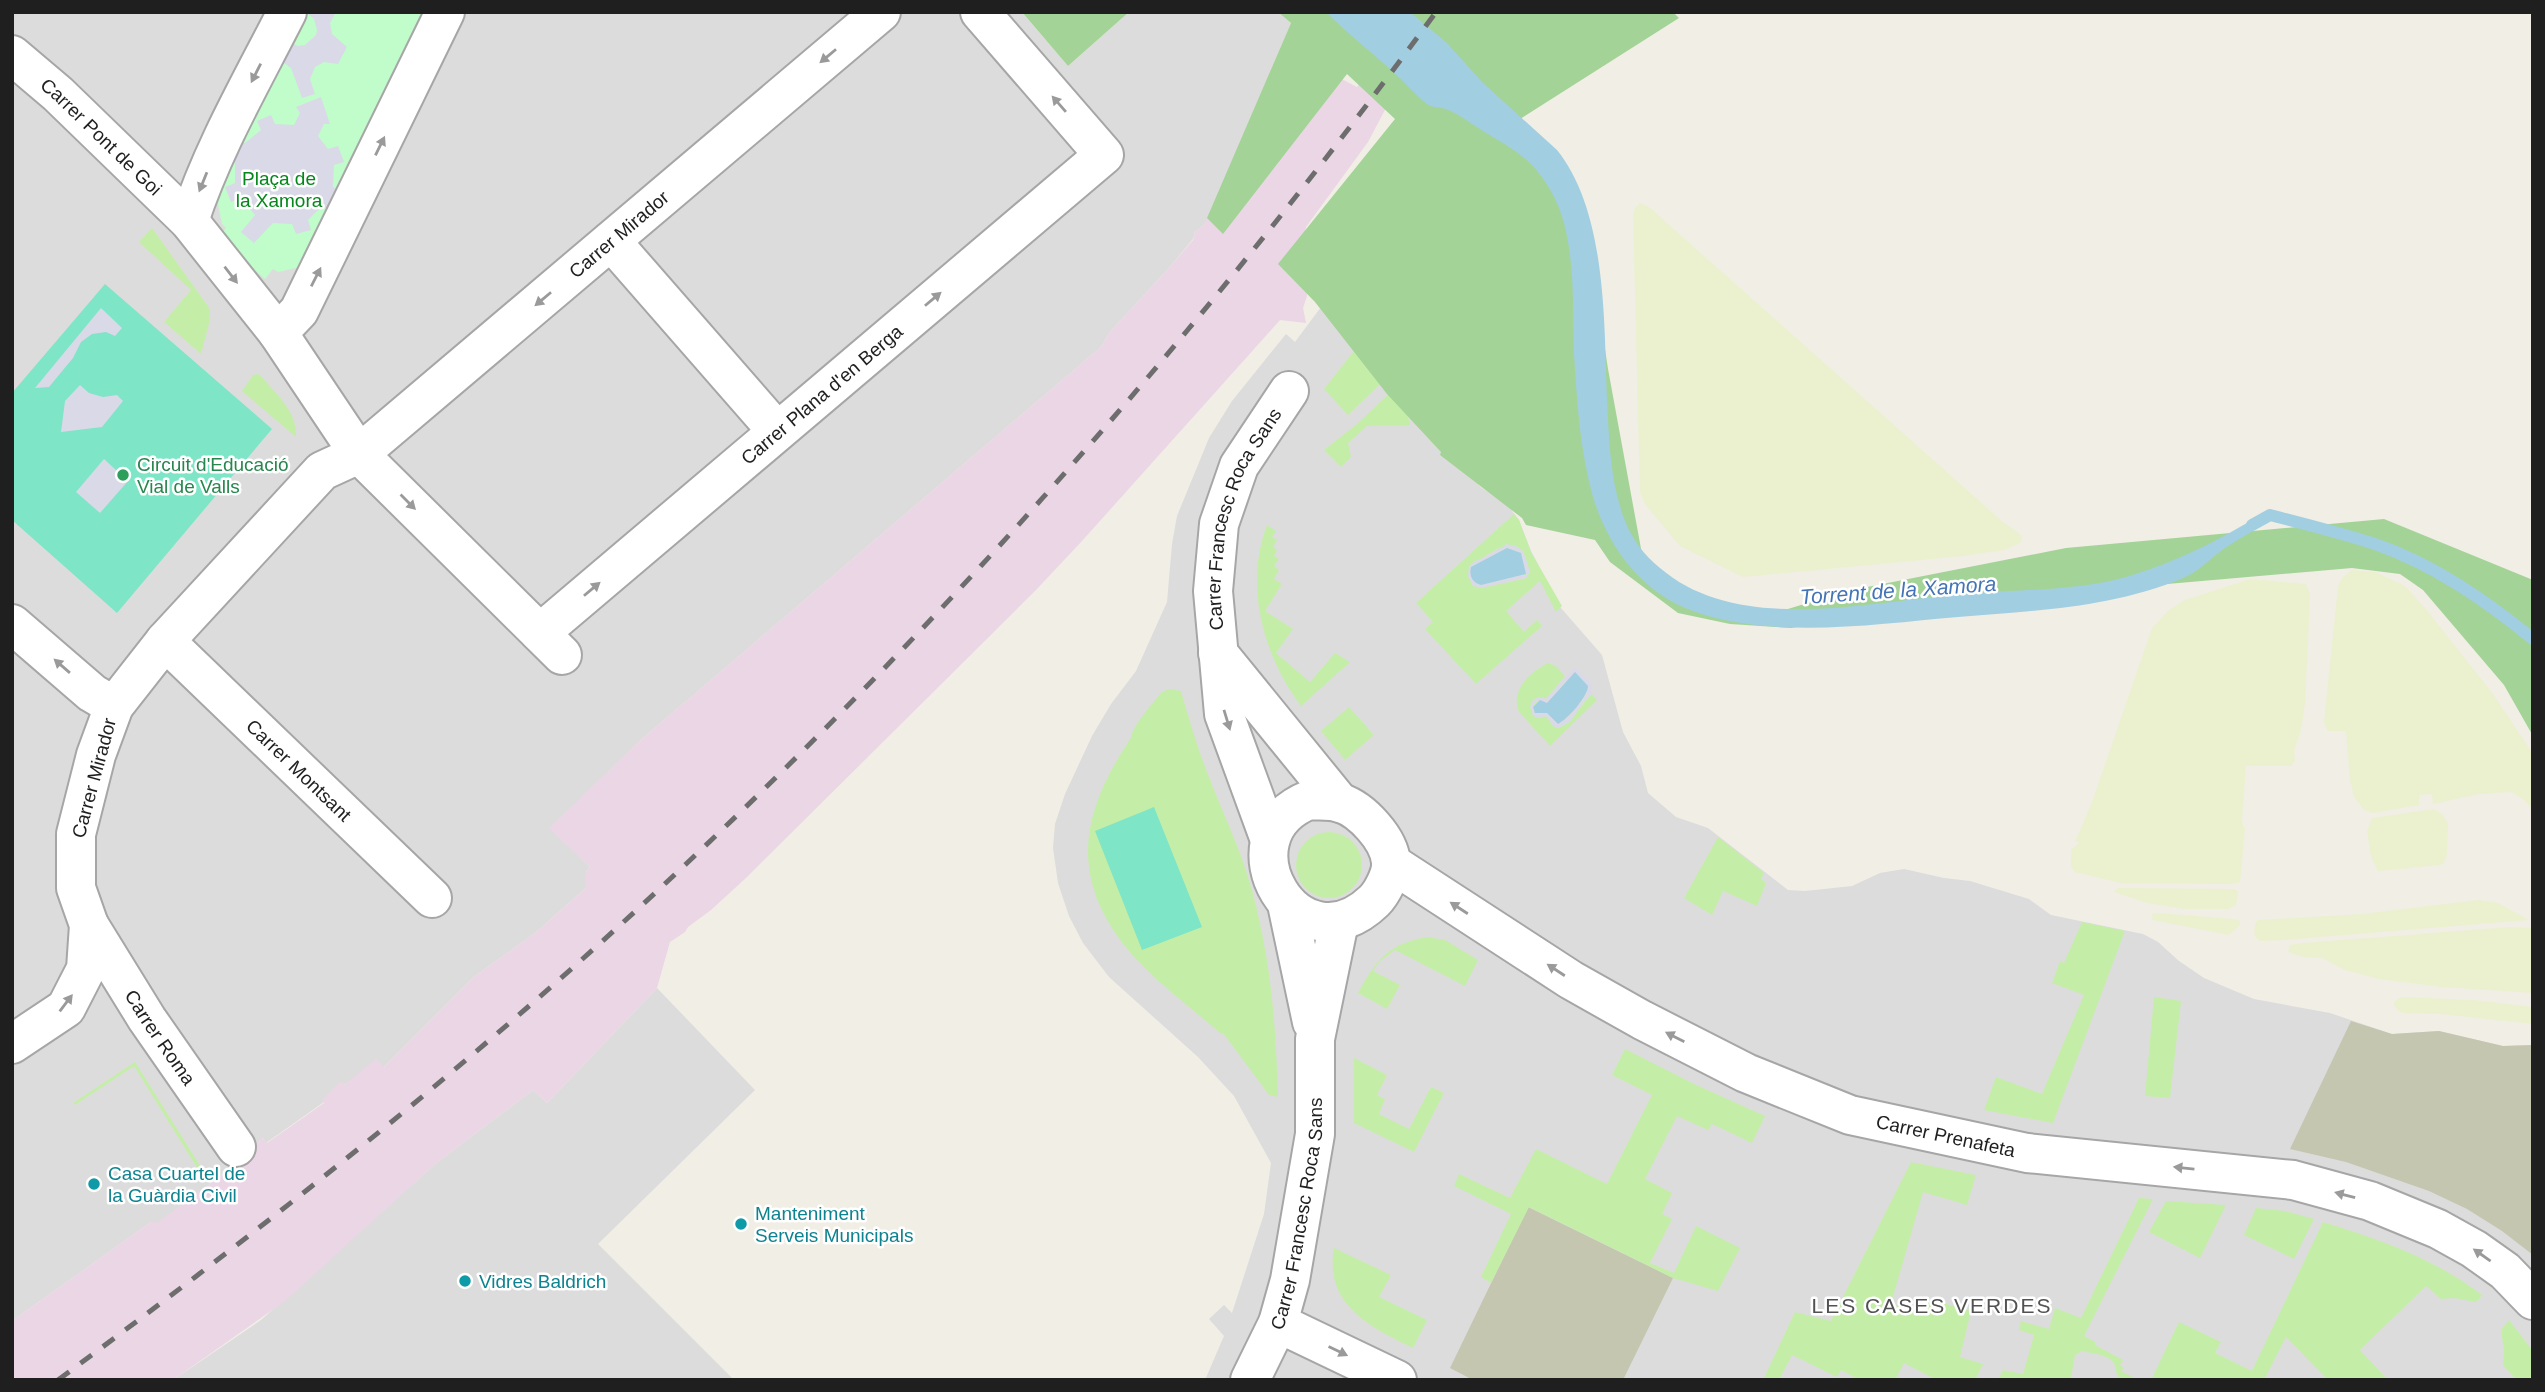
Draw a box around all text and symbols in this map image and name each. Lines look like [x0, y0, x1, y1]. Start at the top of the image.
one-way arrow [820, 48, 837, 63]
one-way arrow [250, 63, 261, 83]
street label: Carrer Pont de Goi [37, 74, 166, 199]
one-way arrow [1052, 95, 1067, 112]
one-way arrow [375, 136, 386, 156]
park label: Plaça de la Xamora [236, 168, 323, 211]
one-way arrow [197, 172, 208, 193]
street label: Carrer Mirador [565, 186, 673, 282]
one-way arrow [223, 265, 238, 283]
one-way arrow [310, 267, 321, 287]
one-way arrow [534, 291, 552, 306]
one-way arrow [925, 292, 942, 307]
street label: Carrer Plana d'en Berga [737, 320, 907, 469]
street label: Carrer Francesc Roca Sans [1202, 404, 1285, 631]
place label: Circuit d'Educació Vial de Valls [137, 454, 288, 497]
marker: Circuit d'Educació Vial de Valls [115, 467, 131, 483]
one-way arrow [399, 494, 416, 511]
water label: Torrent de la Xamora [1799, 572, 1997, 608]
one-way arrow [583, 581, 601, 597]
one-way arrow [53, 658, 71, 674]
one-way arrow [1222, 710, 1232, 731]
street label: Carrer Mirador [68, 715, 120, 840]
street label: Carrer Montsant [242, 715, 356, 826]
one-way arrow [1449, 901, 1469, 914]
one-way arrow [1547, 964, 1566, 977]
street label: Carrer Roma [121, 986, 200, 1089]
one-way arrow [59, 994, 73, 1013]
one-way arrow [1665, 1032, 1685, 1043]
street label: Carrer Francesc Roca Sans [1266, 1097, 1326, 1332]
street label: Carrer Prenafeta [1874, 1110, 2018, 1161]
one-way arrow [2173, 1162, 2195, 1173]
place label: Casa Cuartel de la Guàrdia Civil [108, 1163, 245, 1206]
marker: Casa Cuartel de la Guàrdia Civil [86, 1176, 102, 1192]
one-way arrow [2334, 1189, 2355, 1199]
place label: Manteniment Serveis Municipals [755, 1203, 913, 1246]
marker: Manteniment Serveis Municipals [733, 1216, 749, 1232]
one-way arrow [2473, 1248, 2491, 1262]
place label: Vidres Baldrich [479, 1271, 606, 1292]
marker: Vidres Baldrich [457, 1273, 473, 1289]
district label: LES CASES VERDES [1812, 1294, 2052, 1317]
one-way arrow [1328, 1345, 1348, 1356]

